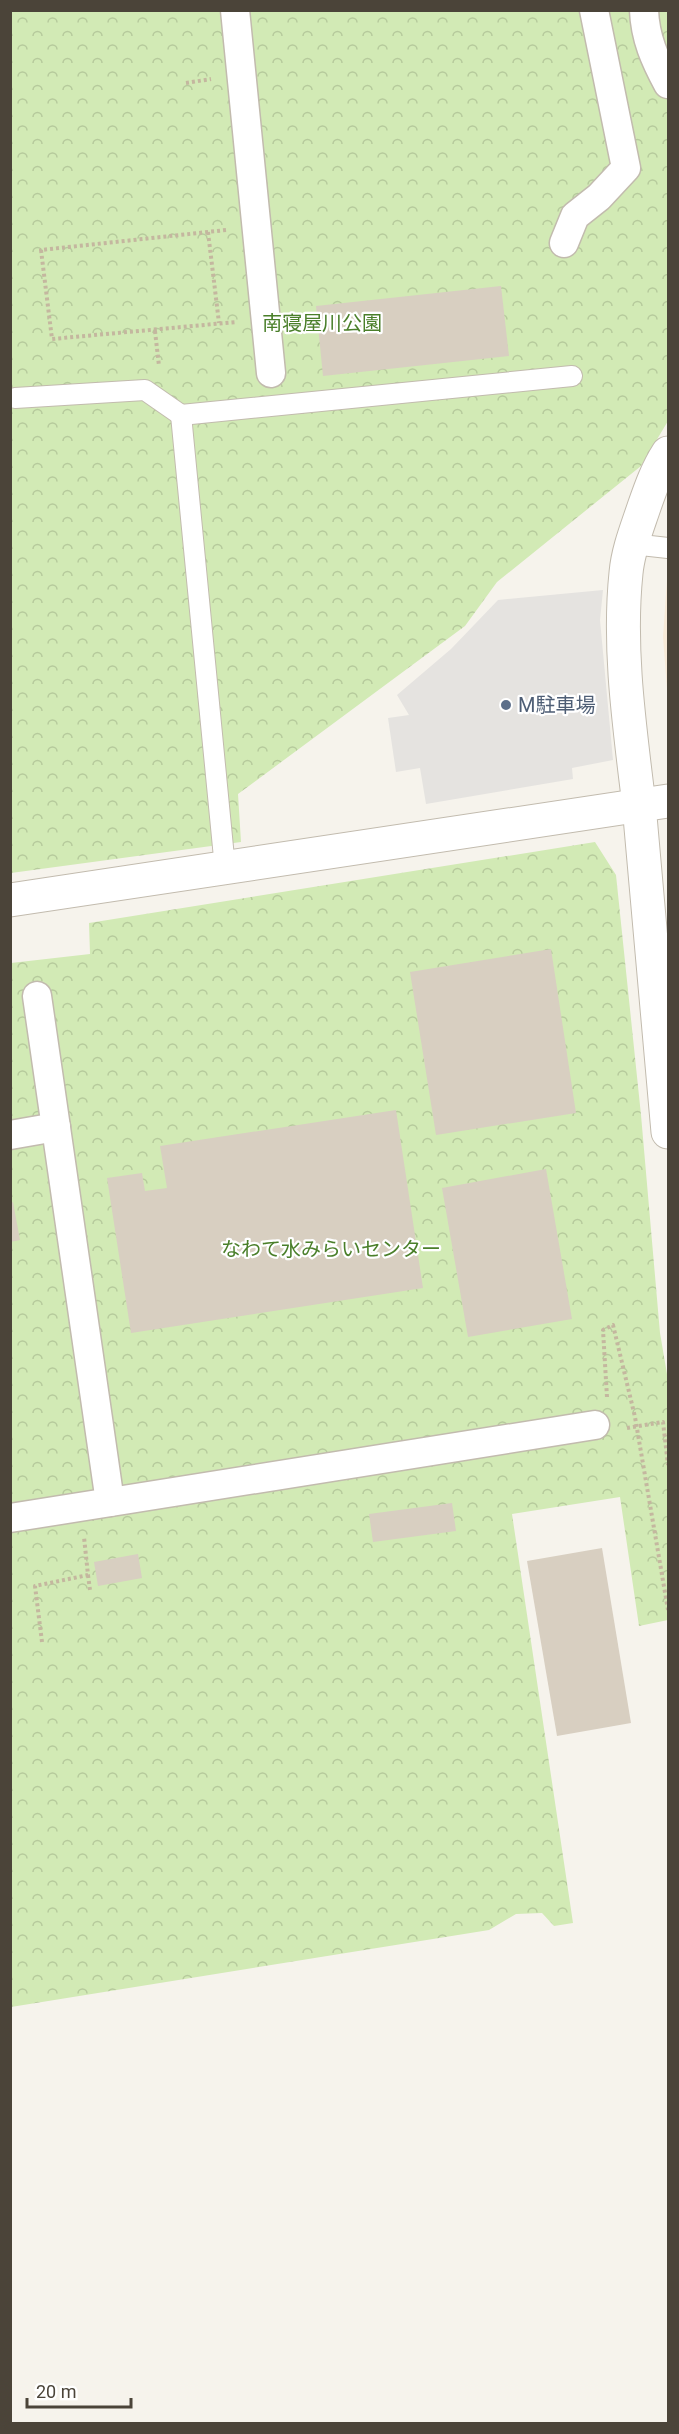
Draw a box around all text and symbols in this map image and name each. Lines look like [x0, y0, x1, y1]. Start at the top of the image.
park label: 南寝屋川公園 [262, 311, 382, 335]
place label: M駐車場 [518, 693, 595, 717]
marker: M駐車場 [499, 698, 513, 712]
park label: なわて水みらいセンター [221, 1237, 441, 1261]
scale bar [27, 2371, 130, 2409]
text: 20 m [36, 2381, 76, 2402]

